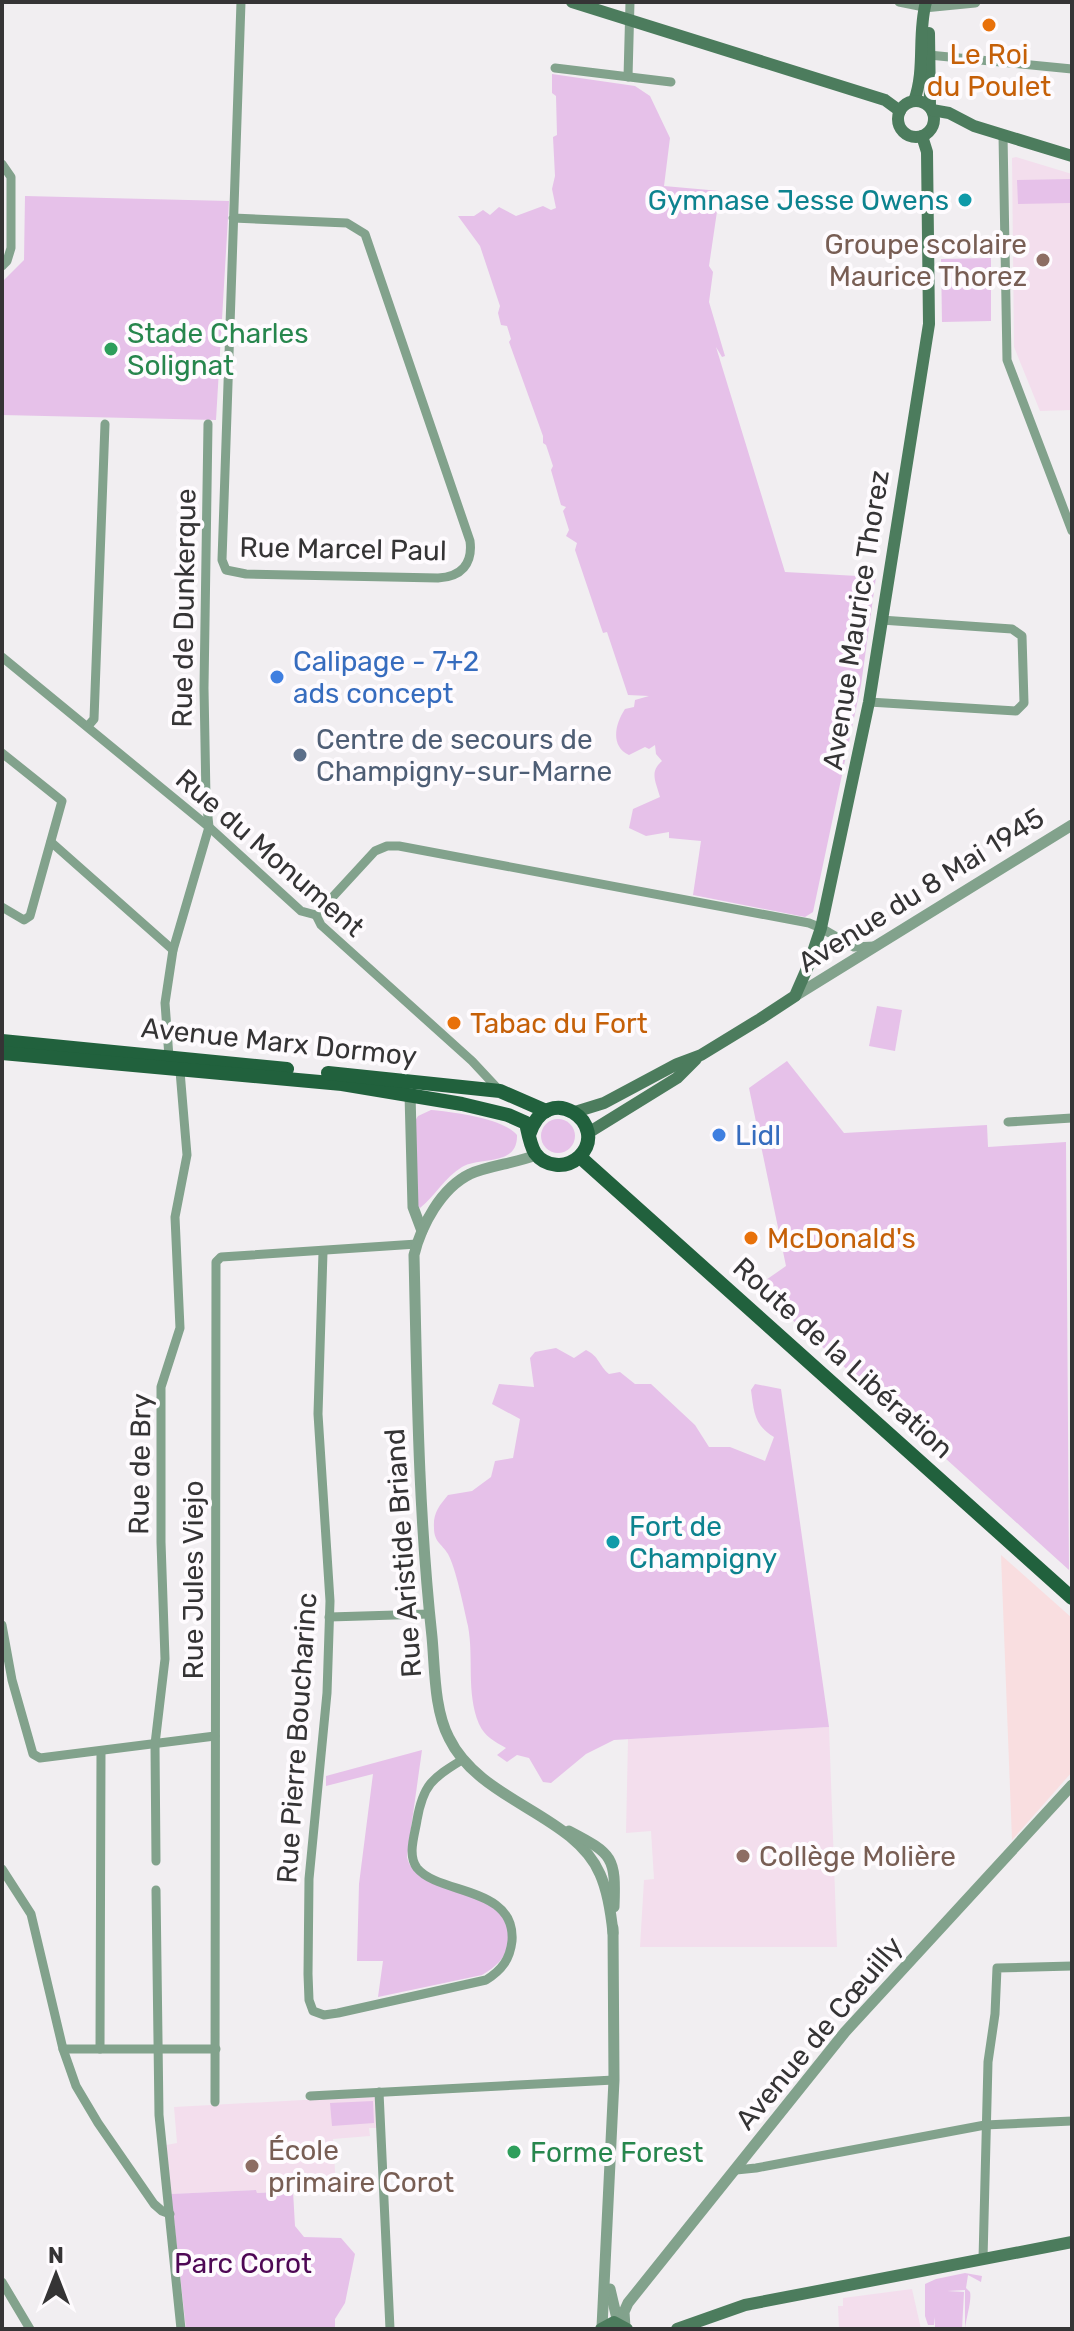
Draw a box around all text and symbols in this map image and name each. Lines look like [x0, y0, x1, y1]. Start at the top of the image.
marker: Le Roi du Poulet [980, 16, 998, 34]
place label: Le Roi du Poulet [927, 38, 1051, 103]
place label: Gymnase Jesse Owens [648, 184, 949, 217]
marker: Gymnase Jesse Owens [956, 191, 974, 209]
place label: Groupe scolaire Maurice Thorez [825, 228, 1027, 293]
marker: Groupe scolaire Maurice Thorez [1034, 251, 1052, 269]
place label: Stade Charles Solignat [127, 317, 309, 382]
marker: Stade Charles Solignat [102, 340, 120, 358]
street label: Avenue Maurice Thorez [816, 468, 896, 772]
street label: Rue de Dunkerque [165, 488, 203, 728]
street label: Rue Marcel Paul [239, 531, 447, 567]
place label: Calipage - 7+2 ads concept [293, 645, 479, 710]
marker: Calipage - 7+2 ads concept [268, 668, 286, 686]
place label: Centre de secours de Champigny-sur-Marne [316, 723, 612, 788]
marker: Centre de secours de Champigny-sur-Marne [291, 746, 309, 764]
street label: Rue du Monument [169, 762, 371, 944]
street label: Avenue du 8 Mai 1945 [792, 801, 1050, 979]
place label: Tabac du Fort [470, 1007, 648, 1040]
street label: Avenue Marx Dormoy [139, 1011, 419, 1073]
marker: Tabac du Fort [445, 1014, 463, 1032]
place label: Lidl [735, 1119, 781, 1152]
marker: Lidl [710, 1126, 728, 1144]
place label: McDonald's [767, 1222, 916, 1255]
marker: McDonald's [742, 1229, 760, 1247]
street label: Route de la Libération [726, 1251, 960, 1465]
street label: Rue de Bry [122, 1393, 158, 1535]
street label: Rue Aristide Briand [378, 1427, 428, 1679]
street label: Rue Jules Viejo [177, 1481, 210, 1679]
place label: Fort de Champigny [629, 1510, 777, 1575]
marker: Fort de Champigny [604, 1533, 622, 1551]
street label: Rue Pierre Boucharinc [270, 1592, 324, 1884]
place label: Collège Molière [759, 1840, 956, 1873]
marker: Collège Molière [734, 1847, 752, 1865]
street label: Avenue de Cœuilly [729, 1930, 909, 2136]
place label: École primaire Corot [268, 2134, 454, 2199]
place label: Forme Forest [530, 2136, 704, 2169]
marker: Forme Forest [505, 2143, 523, 2161]
marker: École primaire Corot [243, 2157, 261, 2175]
north arrow [16, 2235, 96, 2315]
text: N [48, 2242, 64, 2269]
park label: Parc Corot [174, 2247, 312, 2280]

